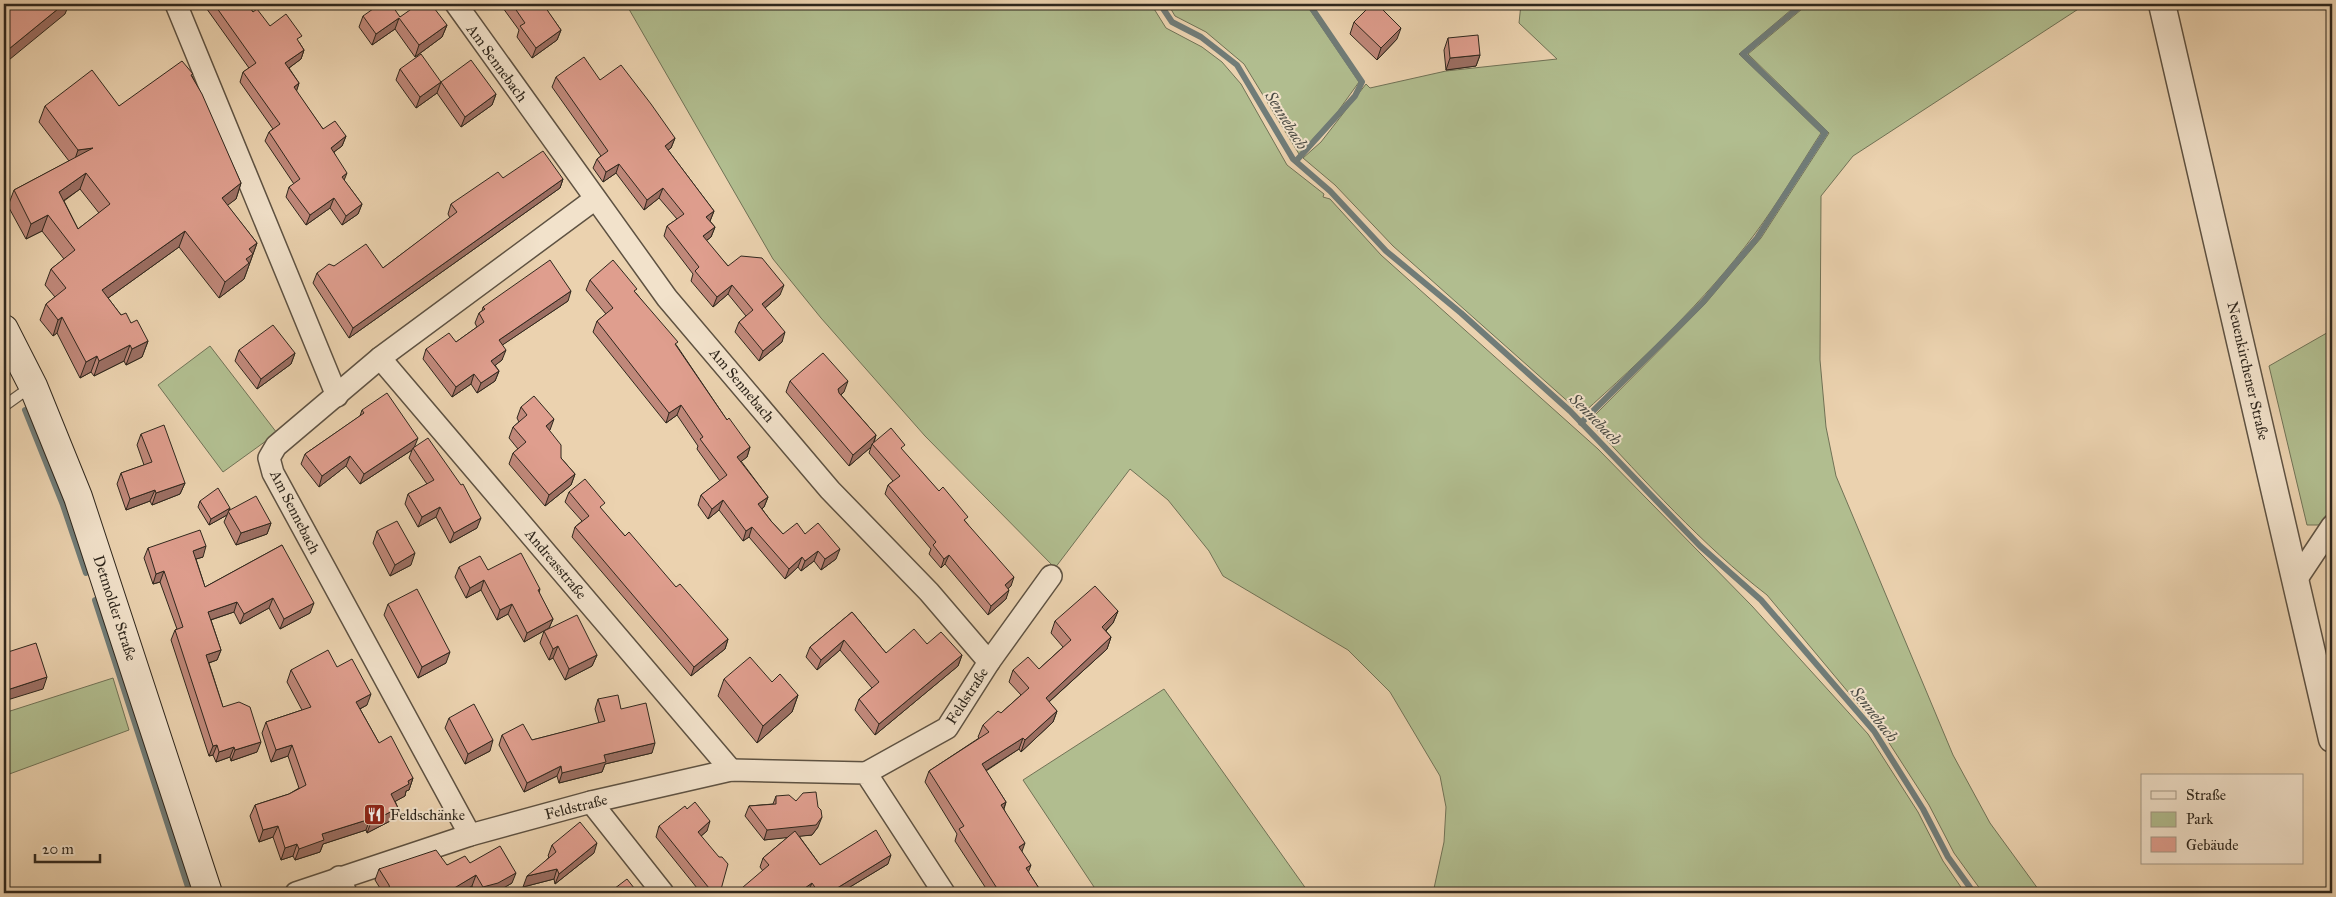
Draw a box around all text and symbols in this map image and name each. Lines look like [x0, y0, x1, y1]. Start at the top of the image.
street label: Am Sennebach [462, 20, 532, 106]
water label: Sennebach [1261, 87, 1312, 153]
street label: Neuenkirchener Straße [2223, 300, 2273, 442]
street label: Am Sennebach [705, 343, 779, 426]
water label: Sennebach [1565, 389, 1626, 449]
street label: Am Sennebach [266, 466, 324, 557]
street label: Andreasstraße [521, 524, 591, 603]
street label: Detmolder Straße [89, 553, 141, 663]
street label: Feldstraße [942, 664, 992, 728]
water label: Sennebach [1846, 682, 1902, 746]
legend [2141, 774, 2304, 864]
text: Straße [2186, 786, 2226, 804]
street label: Feldstraße [543, 791, 609, 823]
restaurant icon: Feldschänke [362, 803, 386, 827]
place label: Feldschänke [390, 806, 465, 824]
text: Park [2186, 810, 2213, 828]
scale bar [35, 832, 100, 864]
text: Gebäude [2186, 836, 2239, 854]
text: 20 m [42, 840, 74, 858]

